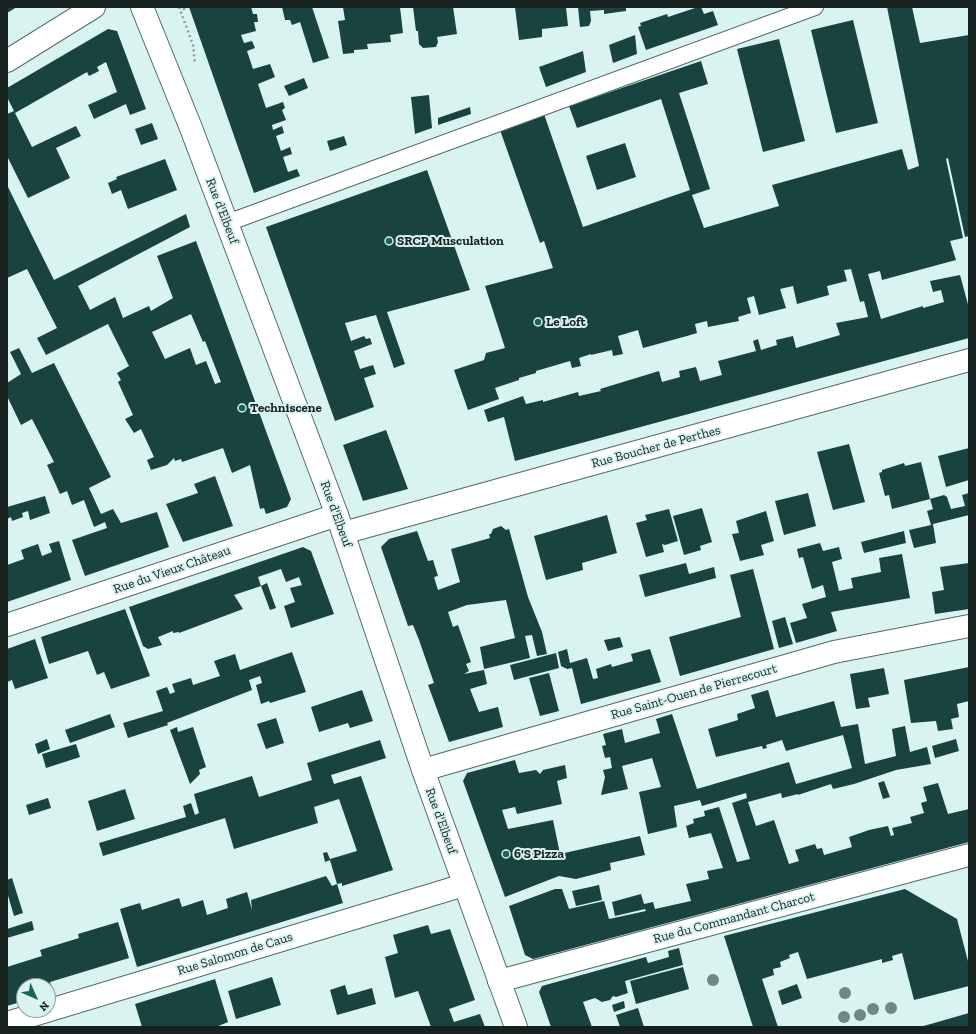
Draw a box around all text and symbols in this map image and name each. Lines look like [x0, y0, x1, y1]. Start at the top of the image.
street label: Rue d'Elbeuf [202, 176, 242, 246]
place label: SRCP Musculation [397, 233, 504, 249]
marker: SRCP Musculation [384, 236, 394, 246]
place label: Le Loft [546, 314, 586, 330]
marker: Le Loft [533, 317, 543, 327]
place label: Techniscene [250, 400, 322, 416]
marker: Techniscene [237, 403, 247, 413]
street label: Rue Boucher de Perthes [590, 422, 722, 472]
street label: Rue d'Elbeuf [317, 479, 355, 549]
street label: Rue du Vieux Château [111, 543, 233, 597]
street label: Rue Saint-Ouen de Pierrecourt [609, 661, 779, 723]
street label: Rue d'Elbeuf [422, 786, 460, 856]
place label: 6'S Pizza [514, 846, 564, 862]
marker: 6'S Pizza [501, 849, 511, 859]
street label: Rue du Commandant Charcot [652, 889, 816, 947]
street label: Rue Salomon de Caus [175, 929, 295, 979]
north arrow [16, 978, 56, 1018]
text: N [37, 999, 52, 1014]

